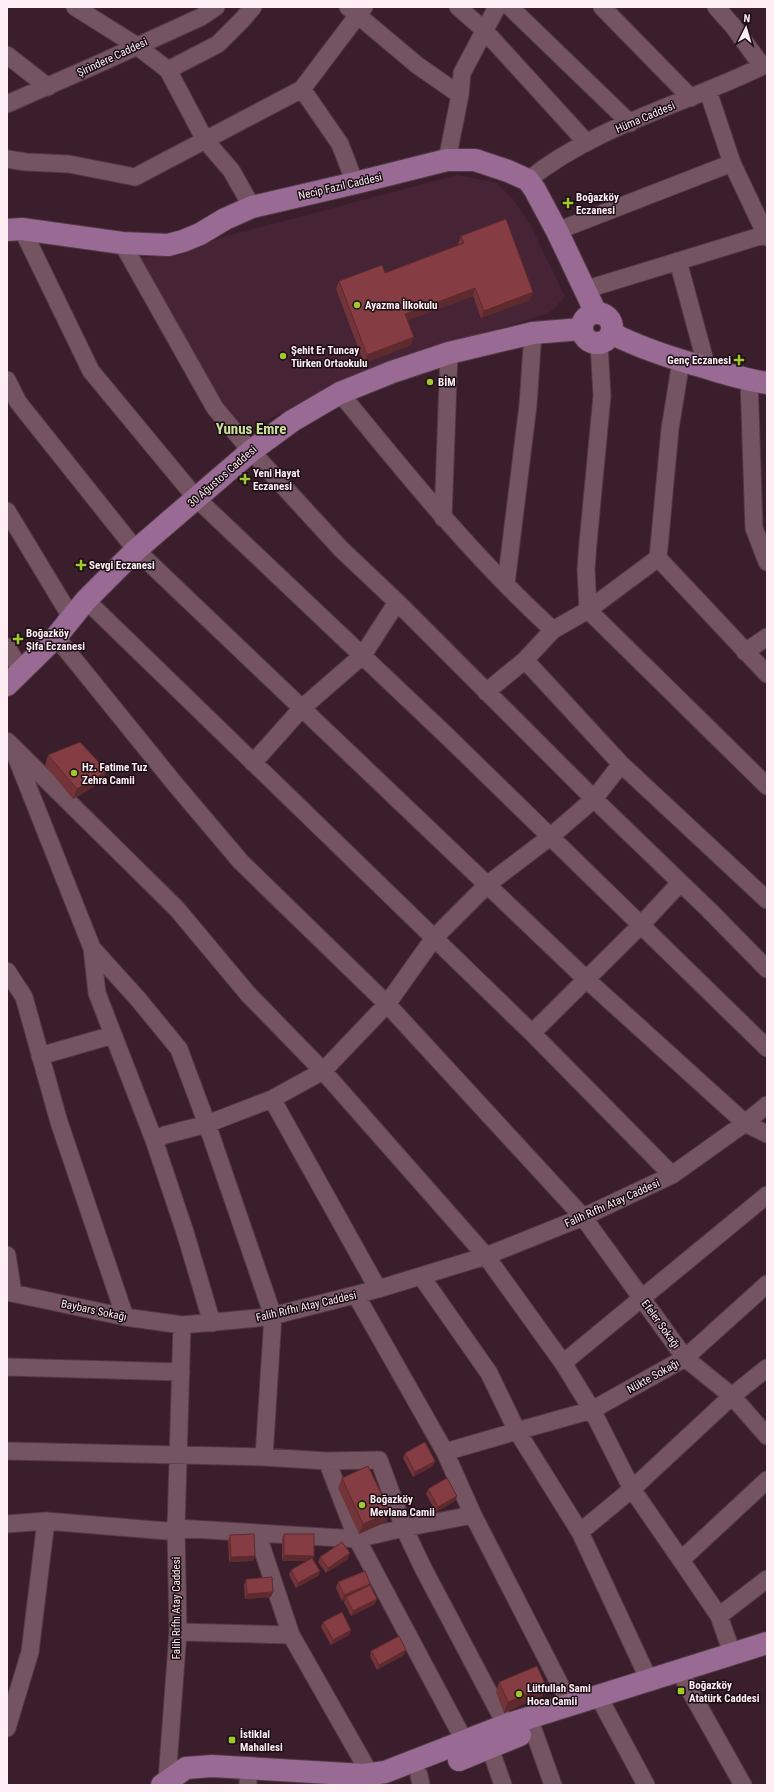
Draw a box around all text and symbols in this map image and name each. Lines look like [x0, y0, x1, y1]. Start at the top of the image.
north arrow [726, 8, 766, 48]
text: N [743, 12, 751, 25]
street label: Şirindere Caddesi [75, 35, 149, 79]
street label: Hüma Caddesi [614, 99, 677, 136]
street label: Necip Fazıl Caddesi [297, 171, 383, 202]
place label: Boğazköy Eczanesi [576, 191, 619, 217]
marker: Boğazköy Eczanesi [563, 198, 573, 208]
place label: Ayazma İlkokulu [365, 298, 437, 312]
marker: Ayazma İlkokulu [352, 300, 362, 310]
place label: Şehit Er Tuncay Türken Ortaokulu [291, 344, 367, 370]
marker: Şehit Er Tuncay Türken Ortaokulu [278, 351, 288, 361]
place label: Genç Eczanesi [667, 354, 731, 367]
marker: Genç Eczanesi [734, 355, 744, 365]
place label: BİM [438, 375, 455, 389]
marker: BİM [425, 377, 435, 387]
district label: Yunus Emre [216, 420, 286, 438]
street label: 30 Ağustos Caddesi [185, 443, 259, 510]
place label: Yeni Hayat Eczanesi [253, 467, 300, 493]
marker: Yeni Hayat Eczanesi [240, 474, 250, 484]
place label: Sevgi Eczanesi [89, 559, 155, 572]
marker: Sevgi Eczanesi [76, 560, 86, 570]
place label: Boğazköy Şifa Eczanesi [26, 627, 85, 653]
marker: Boğazköy Şifa Eczanesi [13, 634, 23, 644]
place label: Hz. Fatime Tuz Zehra Camii [82, 761, 147, 787]
marker: Hz. Fatime Tuz Zehra Camii [69, 768, 79, 778]
street label: Falih Rıfhı Atay Caddesi [563, 1177, 662, 1230]
street label: Falih Rıfhı Atay Caddesi [255, 1289, 358, 1324]
street label: Baybars Sokağı [60, 1297, 128, 1324]
street label: Efeler Sokağı [639, 1297, 683, 1351]
street label: Nükte Sokağı [625, 1357, 682, 1396]
place label: Boğazköy Mevlana Camii [370, 1493, 435, 1519]
marker: Boğazköy Mevlana Camii [357, 1500, 367, 1510]
street label: Falih Rıfhı Atay Caddesi [170, 1557, 183, 1659]
place label: Boğazköy Atatürk Caddesi [689, 1679, 760, 1705]
place label: Lütfullah Sami Hoca Camii [527, 1682, 591, 1708]
marker: Boğazköy Atatürk Caddesi [676, 1686, 686, 1696]
marker: Lütfullah Sami Hoca Camii [514, 1689, 524, 1699]
place label: İstiklal Mahallesi [240, 1727, 283, 1754]
marker: İstiklal Mahallesi [227, 1735, 237, 1745]

